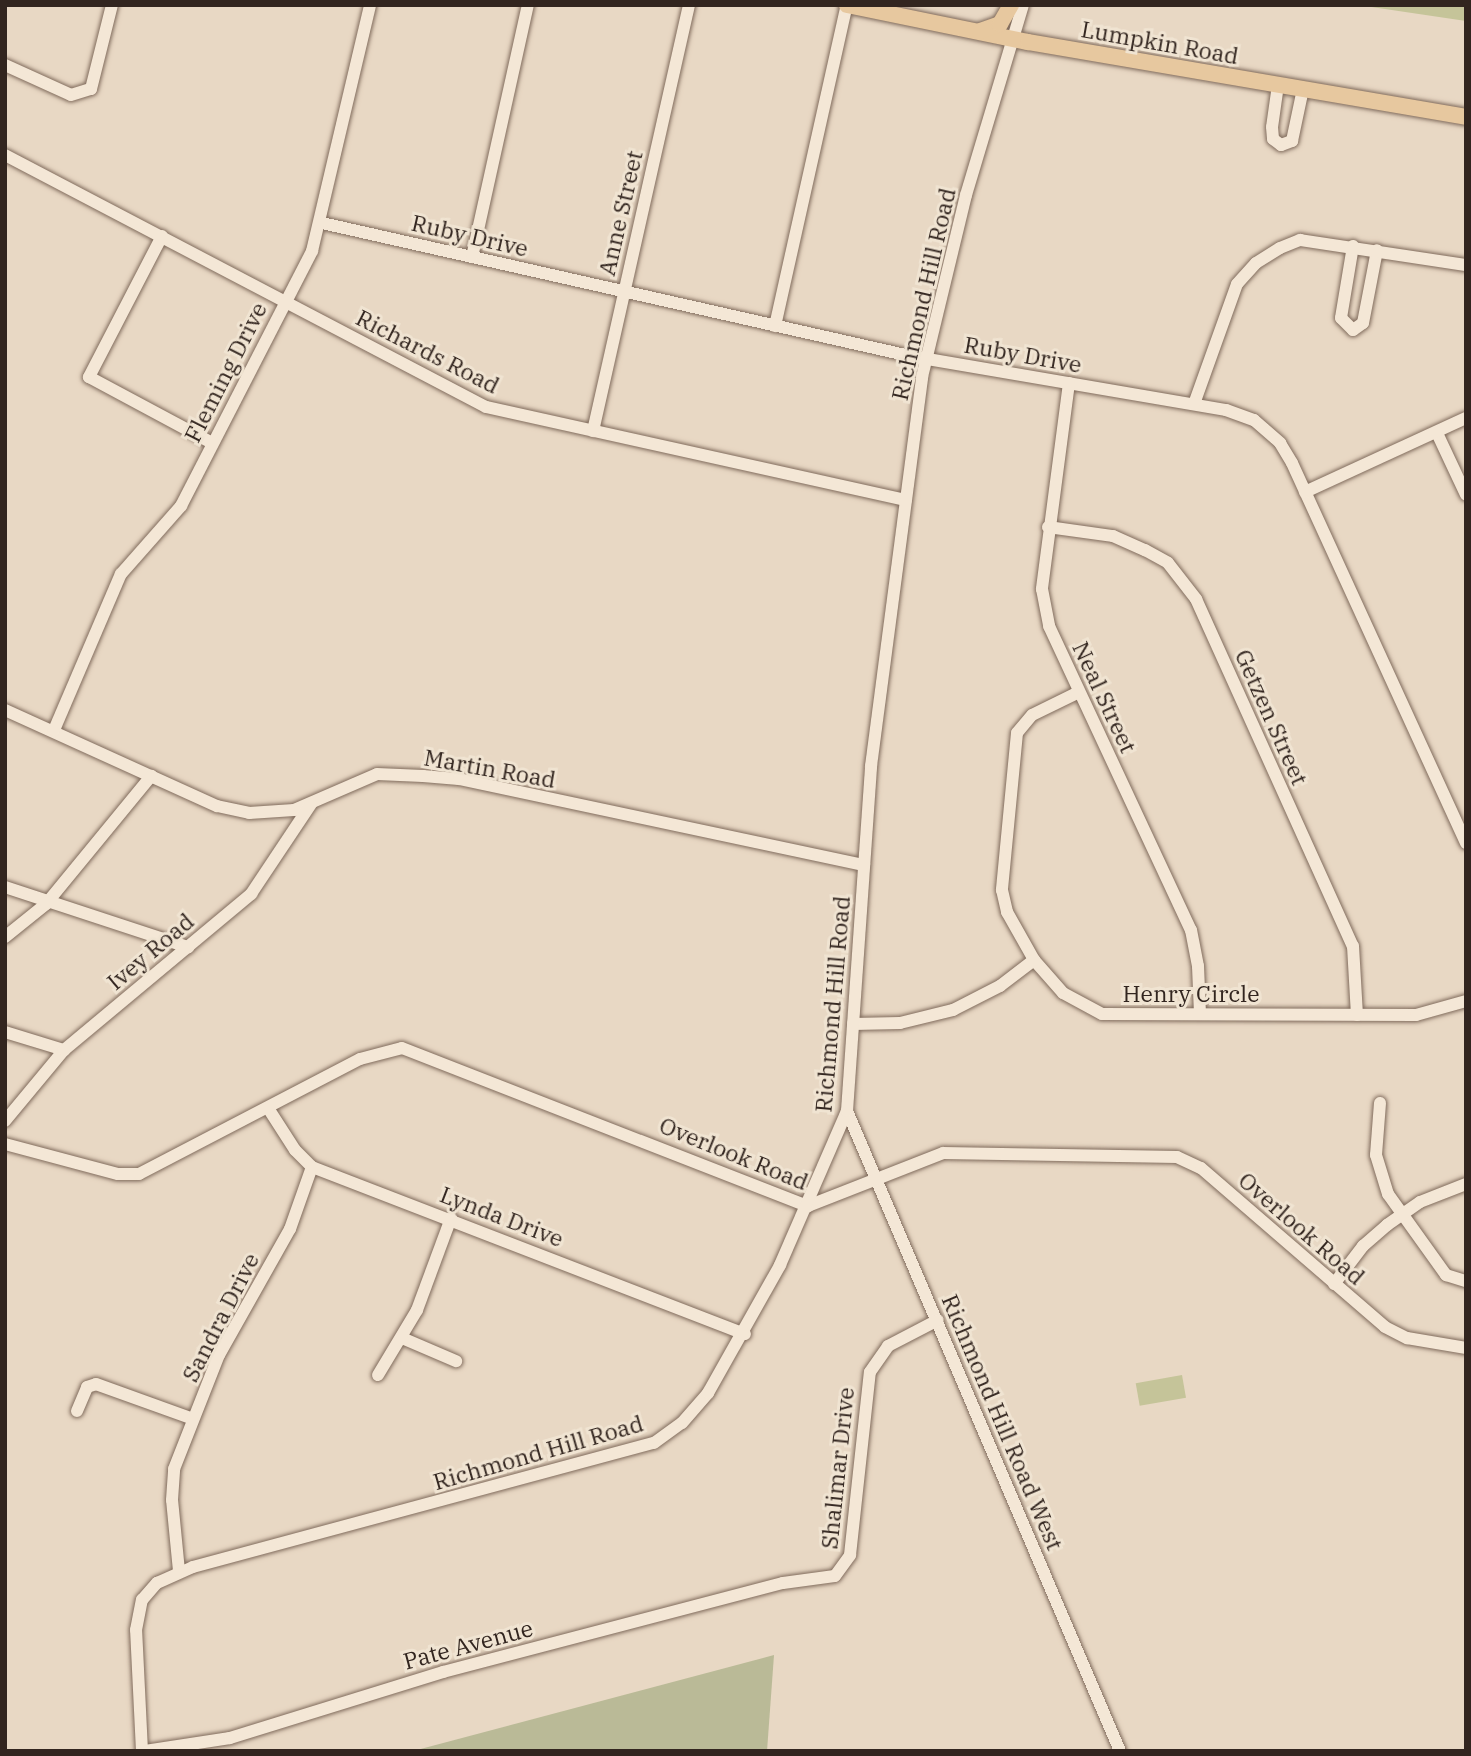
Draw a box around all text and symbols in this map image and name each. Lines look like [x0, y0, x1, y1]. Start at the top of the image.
street label: Lumpkin Road [1079, 15, 1241, 69]
street label: Anne Street [592, 148, 648, 278]
street label: Richmond Hill Road [885, 185, 961, 403]
street label: Ruby Drive [409, 208, 531, 262]
street label: Fleming Drive [178, 297, 272, 447]
street label: Richards Road [352, 303, 504, 399]
street label: Ruby Drive [962, 330, 1084, 378]
street label: Neal Street [1067, 637, 1143, 757]
street label: Getzen Street [1230, 645, 1314, 789]
street label: Martin Road [422, 743, 558, 793]
street label: Richmond Hill Road [809, 895, 855, 1113]
street label: Ivey Road [101, 907, 199, 995]
street label: Henry Circle [1122, 979, 1260, 1007]
street label: Overlook Road [656, 1111, 812, 1195]
street label: Overlook Road [1233, 1166, 1371, 1290]
street label: Lynda Drive [436, 1180, 568, 1252]
street label: Sandra Drive [176, 1248, 264, 1386]
street label: Richmond Hill Road West [937, 1290, 1069, 1554]
street label: Shalimar Drive [815, 1386, 859, 1550]
street label: Richmond Hill Road [430, 1409, 646, 1495]
street label: Pate Avenue [400, 1613, 536, 1675]

